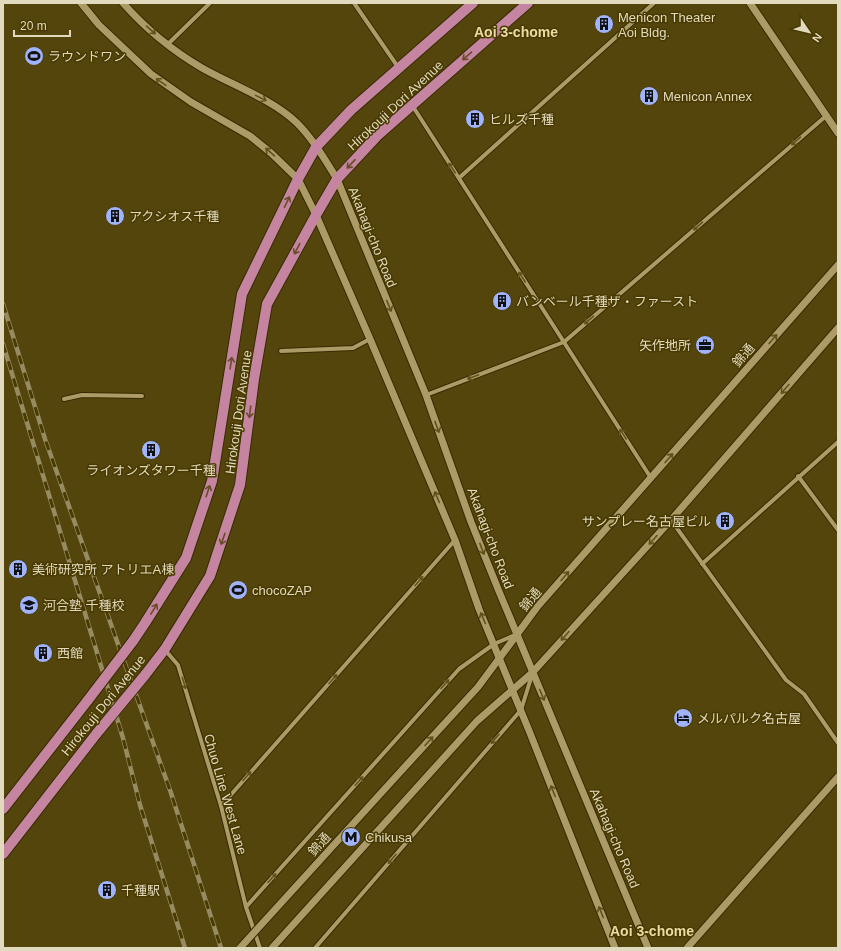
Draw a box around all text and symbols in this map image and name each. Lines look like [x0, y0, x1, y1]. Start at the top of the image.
place label: Menicon Theater Aoi Bldg. [618, 10, 716, 40]
scale bar [14, 12, 70, 38]
north arrow [789, 12, 829, 52]
building icon: Menicon Theater Aoi Bldg. [593, 13, 615, 35]
text: 20 m [20, 19, 47, 33]
district label: Aoi 3-chome [474, 24, 558, 40]
one-way arrow [146, 25, 156, 34]
text: N [810, 31, 824, 44]
sports icon: ラウンドワン [23, 45, 45, 67]
place label: ラウンドワン [48, 49, 126, 64]
one-way arrow [461, 52, 472, 61]
street label: Hirokouji Dori Avenue [345, 57, 446, 153]
one-way arrow [156, 78, 167, 86]
building icon: Menicon Annex [638, 85, 660, 107]
place label: Menicon Annex [663, 89, 752, 104]
one-way arrow [255, 95, 267, 102]
building icon: ヒルズ千種 [464, 108, 486, 130]
place label: ヒルズ千種 [489, 112, 554, 127]
one-way arrow [791, 137, 802, 146]
one-way arrow [265, 148, 275, 157]
one-way arrow [346, 159, 356, 169]
one-way arrow [448, 163, 456, 174]
street label: Akahagi-cho Road [346, 185, 400, 290]
one-way arrow [284, 197, 291, 209]
building icon: アクシオス千種 [104, 205, 126, 227]
place label: アクシオス千種 [129, 209, 219, 224]
one-way arrow [693, 222, 703, 231]
one-way arrow [293, 243, 301, 255]
one-way arrow [518, 271, 526, 283]
building icon: バンベール千種ザ・ファースト [491, 290, 513, 312]
place label: バンベール千種ザ・ファースト [516, 294, 698, 309]
one-way arrow [386, 300, 393, 312]
one-way arrow [584, 316, 594, 325]
office icon: 矢作地所 [694, 334, 716, 356]
one-way arrow [769, 334, 778, 344]
place label: 矢作地所 [639, 338, 691, 353]
street label: 錦通 [729, 341, 758, 370]
street label: Hirokouji Dori Avenue [222, 349, 255, 475]
one-way arrow [227, 357, 235, 370]
one-way arrow [468, 373, 480, 381]
one-way arrow [780, 384, 789, 395]
one-way arrow [246, 405, 254, 418]
one-way arrow [434, 420, 441, 433]
one-way arrow [619, 428, 627, 439]
building icon: ライオンズタワー千種 [140, 439, 162, 461]
one-way arrow [665, 452, 674, 463]
place label: ライオンズタワー千種 [86, 463, 216, 478]
one-way arrow [205, 485, 212, 498]
street label: Akahagi-cho Road [464, 486, 517, 591]
one-way arrow [433, 491, 440, 503]
building icon: サンプレー名古屋ビル [714, 510, 736, 532]
place label: サンプレー名古屋ビル [581, 514, 711, 529]
one-way arrow [219, 532, 226, 545]
one-way arrow [648, 534, 657, 545]
one-way arrow [478, 542, 486, 554]
building icon: 美術研究所 アトリエA棟 [7, 558, 29, 580]
place label: 美術研究所 アトリエA棟 [32, 562, 174, 577]
one-way arrow [560, 571, 570, 581]
one-way arrow [414, 576, 424, 586]
sports icon: chocoZAP [227, 579, 249, 601]
place label: chocoZAP [252, 583, 312, 598]
street label: 錦通 [516, 585, 544, 614]
school or university icon: 河合塾 千種校 [18, 594, 40, 616]
place label: 河合塾 千種校 [43, 598, 125, 613]
one-way arrow [150, 603, 159, 614]
one-way arrow [479, 613, 486, 625]
one-way arrow [561, 631, 570, 641]
building icon: 西館 [32, 642, 54, 664]
place label: 西館 [57, 646, 83, 661]
street label: Hirokouji Dori Avenue [58, 652, 148, 759]
one-way arrow [328, 674, 338, 684]
one-way arrow [181, 676, 188, 689]
one-way arrow [441, 679, 450, 690]
one-way arrow [538, 689, 546, 701]
hotel icon: メルパルク名古屋 [672, 707, 694, 729]
place label: メルパルク名古屋 [697, 711, 801, 726]
street label: Chuo Line West Lane [201, 732, 250, 856]
one-way arrow [490, 734, 500, 744]
one-way arrow [424, 736, 433, 746]
one-way arrow [243, 771, 252, 782]
one-way arrow [354, 776, 363, 787]
one-way arrow [548, 785, 556, 797]
street label: Akahagi-cho Road [587, 786, 642, 890]
metro station icon: Chikusa [340, 826, 362, 848]
street label: 錦通 [305, 830, 334, 859]
place label: Chikusa [365, 830, 413, 845]
one-way arrow [387, 853, 396, 864]
one-way arrow [267, 873, 277, 883]
building icon: 千種駅 [96, 879, 118, 901]
place label: 千種駅 [121, 883, 160, 898]
one-way arrow [596, 906, 604, 918]
district label: Aoi 3-chome [610, 923, 694, 939]

